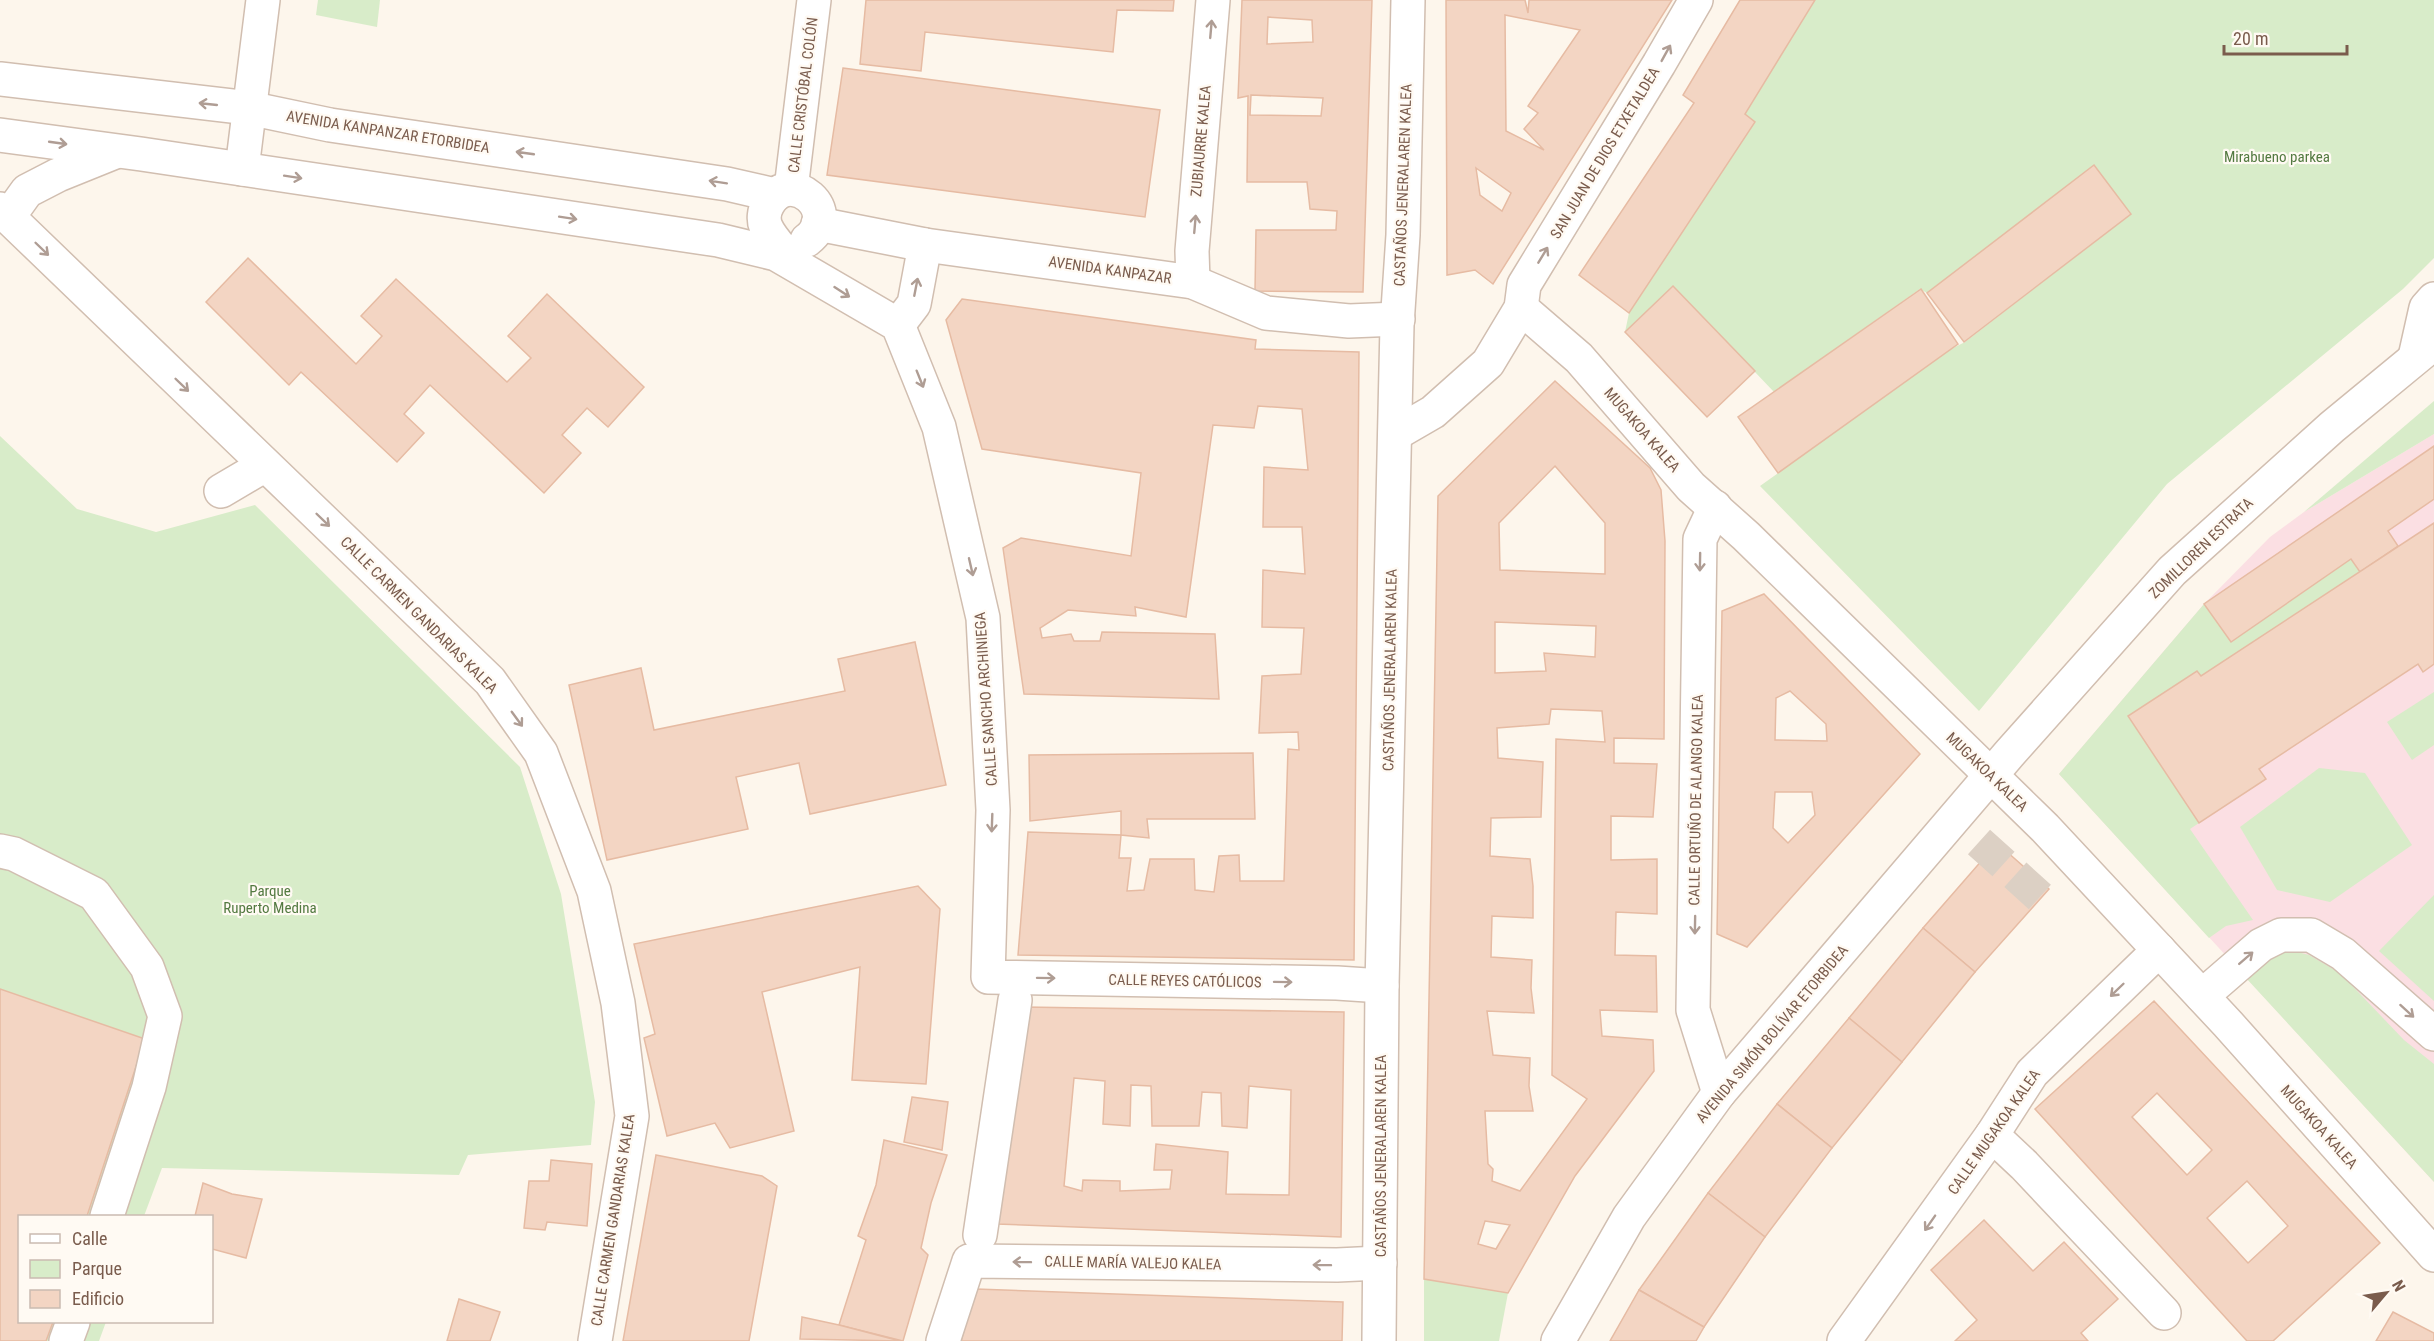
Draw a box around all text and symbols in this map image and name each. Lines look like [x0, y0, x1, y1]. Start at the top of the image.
street label: CALLE CRISTÓBAL COLÓN [785, 16, 821, 174]
scale bar [2224, 18, 2347, 56]
one-way arrow [1206, 20, 1217, 40]
text: 20 m [2233, 28, 2268, 49]
one-way arrow [1661, 44, 1672, 62]
street label: SAN JUAN DE DIOS ETXETALDEA [1547, 64, 1664, 242]
street label: CASTAÑOS JENERALAREN KALEA [1390, 83, 1416, 287]
street label: ZUBIAURRE KALEA [1187, 84, 1215, 198]
one-way arrow [199, 98, 219, 109]
street label: AVENIDA KANPANZAR ETORBIDEA [285, 107, 491, 157]
one-way arrow [48, 138, 67, 149]
one-way arrow [516, 148, 536, 159]
park label: Mirabueno parkea [2224, 148, 2330, 166]
one-way arrow [282, 171, 302, 182]
one-way arrow [709, 177, 728, 188]
one-way arrow [558, 213, 578, 224]
one-way arrow [1189, 214, 1200, 234]
one-way arrow [35, 241, 50, 256]
one-way arrow [1537, 247, 1549, 264]
street label: AVENIDA KANPAZAR [1047, 252, 1173, 288]
one-way arrow [911, 278, 922, 297]
one-way arrow [833, 286, 849, 298]
one-way arrow [915, 370, 926, 388]
one-way arrow [175, 377, 190, 392]
street label: MUGAKOA KALEA [1600, 384, 1684, 476]
street label: ZOMILLOREN ESTRATA [2145, 494, 2257, 602]
one-way arrow [315, 513, 330, 527]
street label: CALLE CARMEN GANDARIAS KALEA [337, 533, 501, 697]
one-way arrow [1694, 552, 1706, 572]
one-way arrow [966, 557, 978, 576]
street label: CASTAÑOS JENERALAREN KALEA [1379, 568, 1401, 771]
street label: CALLE SANCHO ARCHINIEGA [971, 611, 1001, 787]
street label: CALLE ORTUÑO DE ALANGO KALEA [1685, 694, 1707, 906]
one-way arrow [511, 711, 523, 727]
street label: MUGAKOA KALEA [1943, 729, 2032, 816]
one-way arrow [987, 813, 998, 833]
park label: Parque Ruperto Medina [223, 882, 317, 917]
one-way arrow [1689, 915, 1700, 935]
street label: AVENIDA SIMÓN BOLÍVAR ETORBIDEA [1692, 941, 1852, 1127]
one-way arrow [2238, 951, 2254, 964]
street label: CALLE REYES CATÓLICOS [1108, 971, 1262, 991]
one-way arrow [1036, 973, 1056, 984]
one-way arrow [1273, 976, 1293, 988]
one-way arrow [2109, 983, 2124, 997]
one-way arrow [2399, 1004, 2414, 1018]
street label: CASTAÑOS JENERALAREN KALEA [1372, 1054, 1390, 1257]
street label: CALLE MUGAKOA KALEA [1944, 1066, 2044, 1198]
street label: MUGAKOA KALEA [2277, 1081, 2361, 1173]
street label: CALLE CARMEN GANDARIAS KALEA [587, 1112, 639, 1327]
one-way arrow [1924, 1214, 1936, 1230]
legend [18, 1215, 213, 1323]
text: Calle [72, 1228, 108, 1249]
street label: CALLE MARÍA VALEJO KALEA [1044, 1252, 1222, 1274]
one-way arrow [1012, 1256, 1032, 1268]
text: Parque [72, 1258, 122, 1279]
one-way arrow [1312, 1259, 1332, 1271]
north arrow [2356, 1263, 2416, 1323]
text: N [2388, 1277, 2409, 1295]
text: Edificio [72, 1288, 124, 1309]

